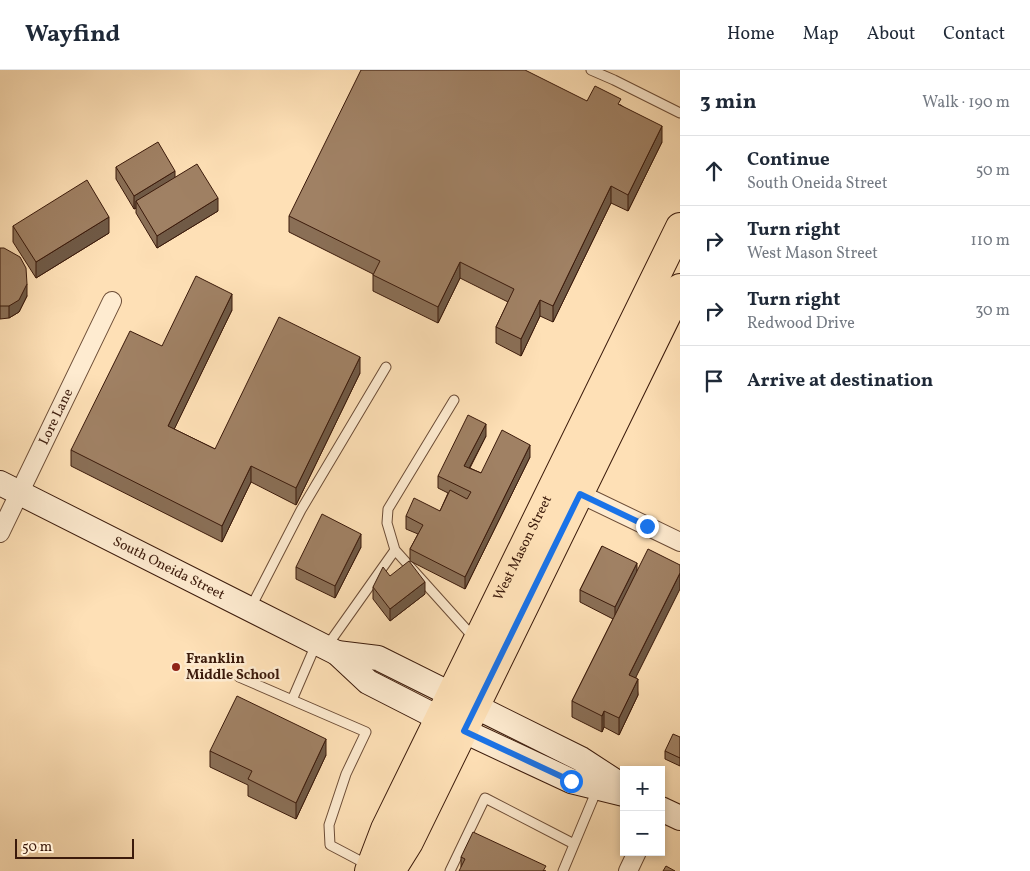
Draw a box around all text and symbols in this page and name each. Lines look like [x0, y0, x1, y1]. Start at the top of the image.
text: Wayfind [25, 18, 120, 52]
text: Home [727, 22, 775, 47]
text: Map [803, 22, 839, 47]
text: About [867, 22, 915, 47]
text: Contact [943, 22, 1005, 47]
text: 3 min [700, 88, 756, 117]
text: Walk · 190 m [922, 92, 1010, 114]
text: Continue [747, 147, 830, 173]
icon: ahead [700, 157, 728, 185]
text: 50 m [976, 160, 1010, 182]
text: South Oneida Street [747, 173, 888, 195]
text: Turn right [747, 217, 840, 243]
icon: right [700, 227, 728, 255]
text: 110 m [971, 230, 1010, 252]
text: West Mason Street [747, 243, 878, 265]
text: Turn right [747, 287, 840, 313]
icon: right [700, 297, 728, 325]
text: 30 m [975, 300, 1010, 322]
text: Redwood Drive [747, 313, 855, 335]
icon: arrive [700, 367, 728, 395]
text: Arrive at destination [747, 368, 933, 394]
street label: Lore Lane [34, 385, 78, 448]
street label: West Mason Street [489, 492, 557, 604]
route end [636, 515, 659, 538]
street label: South Oneida Street [110, 532, 228, 604]
place label: Franklin Middle School [186, 650, 280, 685]
marker: Franklin Middle School [170, 661, 182, 673]
map controls [620, 766, 665, 856]
button: + [620, 766, 665, 811]
route start [560, 770, 583, 793]
button: − [620, 811, 665, 856]
scale bar [15, 836, 134, 859]
text: 50 m [22, 838, 52, 857]

